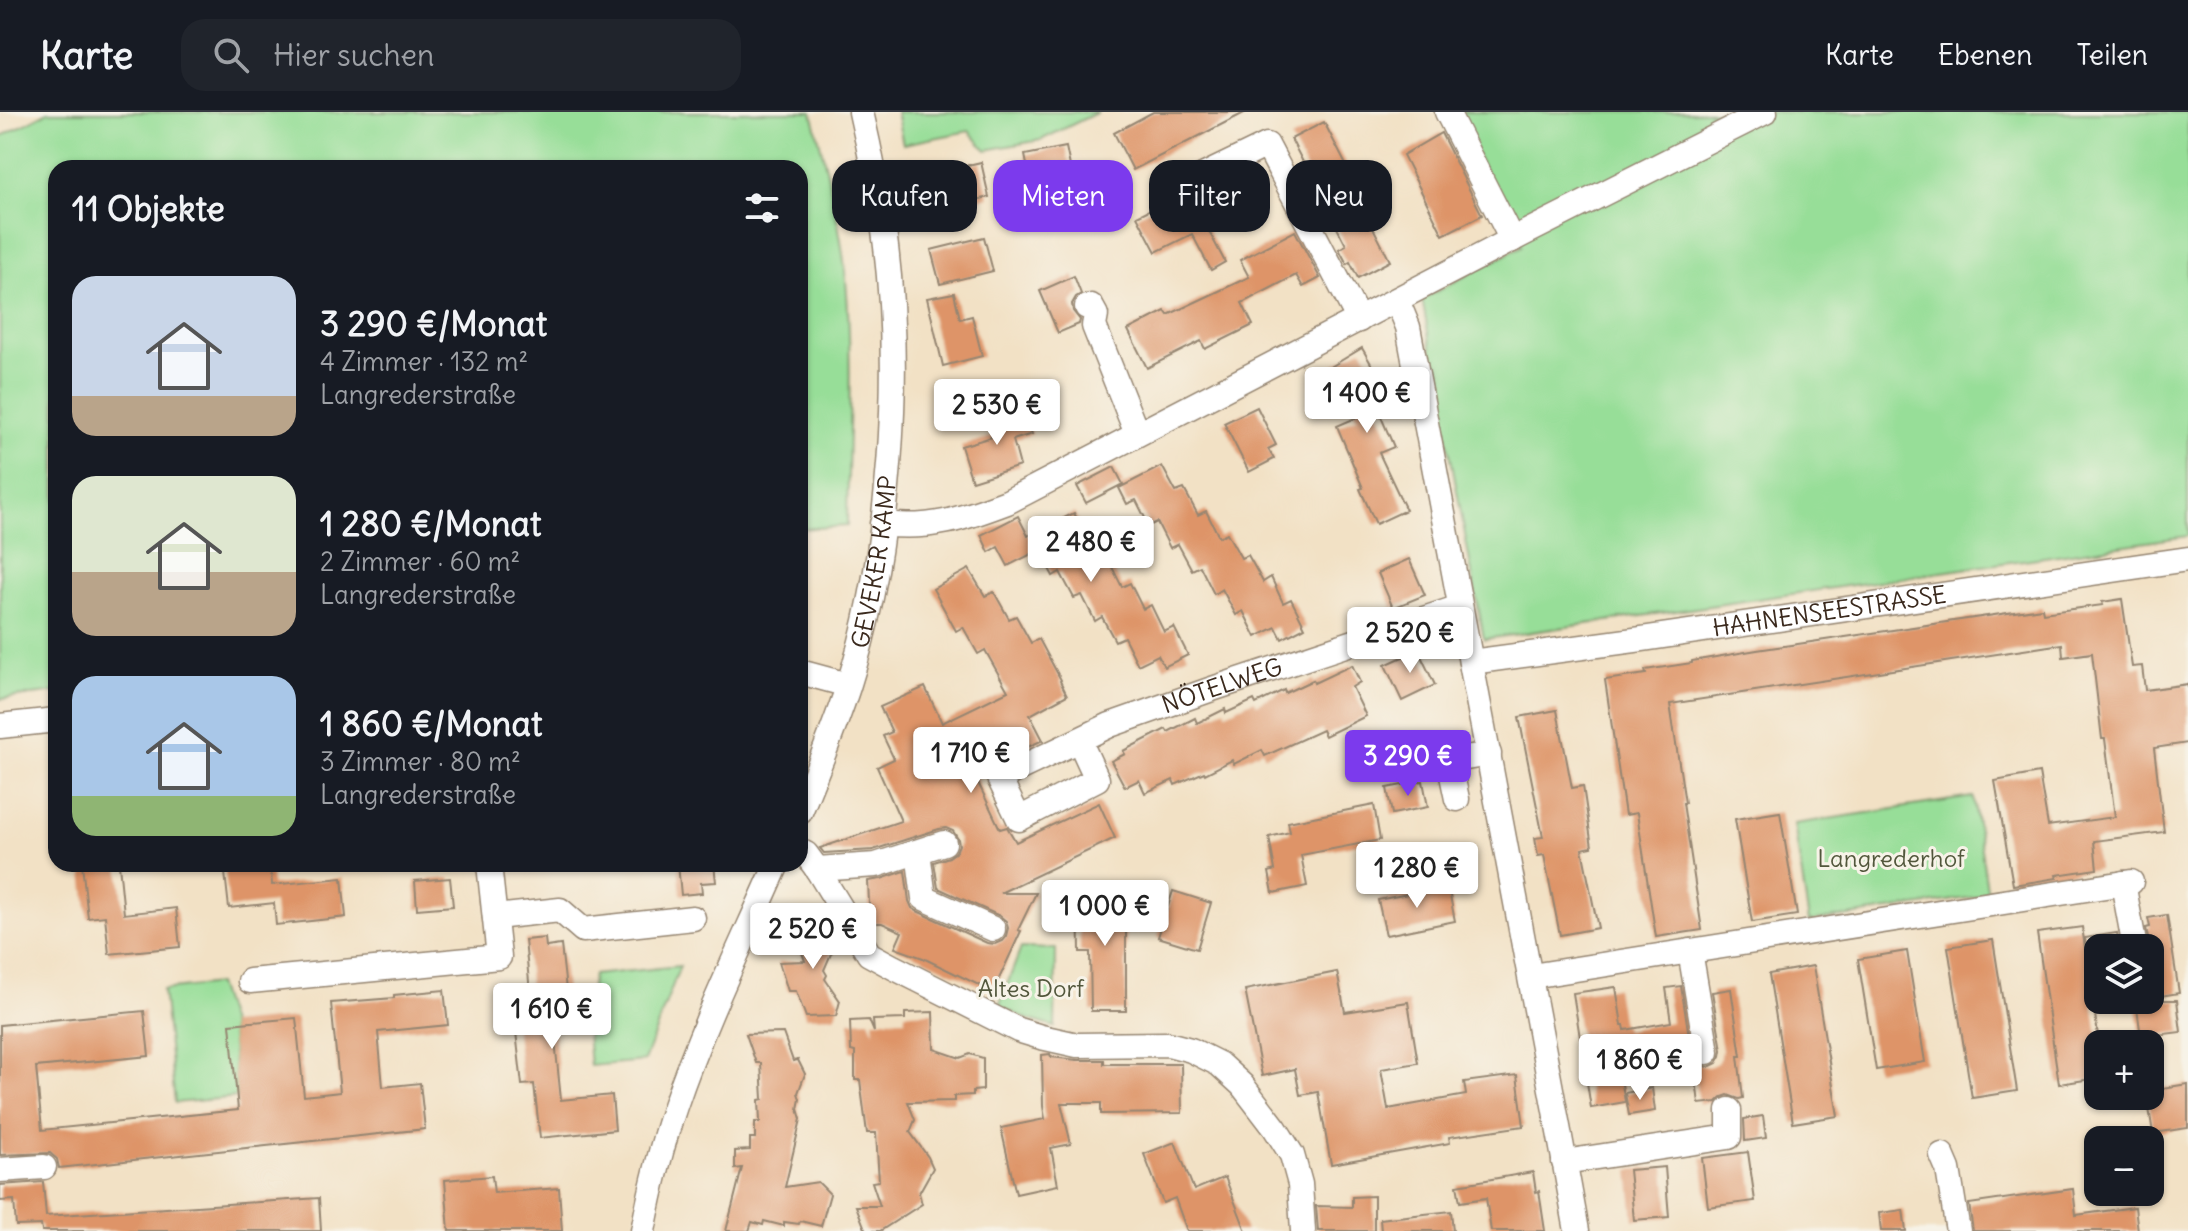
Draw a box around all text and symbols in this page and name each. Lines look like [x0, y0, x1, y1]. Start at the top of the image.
search box [181, 19, 741, 91]
text: Karte [40, 32, 133, 79]
icon: search [209, 33, 253, 77]
text: Hier suchen [273, 36, 434, 74]
text: Karte [1825, 37, 1894, 73]
text: Ebenen [1938, 37, 2032, 73]
text: Teilen [2076, 37, 2148, 73]
chip: Kaufen [832, 160, 977, 232]
chip: Mieten [993, 160, 1133, 232]
chip: Filter [1149, 160, 1270, 232]
chip: Neu [1286, 160, 1392, 232]
icon: filters [740, 186, 784, 230]
text: 11 Objekte [72, 187, 225, 230]
text: 3 290 €/Monat [320, 302, 547, 345]
icon: home [136, 308, 232, 404]
text: 4 Zimmer · 132 m² [320, 345, 528, 378]
pin: 1 400 € [1293, 367, 1441, 435]
text: 1 400 € [1323, 376, 1411, 409]
text: Langrederstraße [320, 378, 516, 411]
pin: 2 530 € [923, 379, 1071, 447]
text: 2 530 € [952, 388, 1042, 421]
street label: GEVEKER KAMP [844, 474, 902, 651]
text: 1 280 €/Monat [320, 502, 541, 545]
icon: home [136, 508, 232, 604]
pin: 2 480 € [1017, 516, 1165, 584]
text: 2 480 € [1046, 525, 1136, 558]
text: 2 Zimmer · 60 m² [320, 545, 520, 578]
text: Langrederstraße [320, 578, 516, 611]
street label: HAHNENSEESTRASSE [1710, 579, 1948, 642]
pin: 2 520 € [1336, 607, 1484, 675]
text: 2 520 € [1365, 616, 1455, 649]
street label: NÖTELWEG [1158, 651, 1286, 720]
text: 1 860 €/Monat [320, 702, 542, 745]
icon: home [136, 708, 232, 804]
pin: 1 710 € [897, 727, 1045, 795]
pin: 3 290 € [1334, 730, 1482, 798]
text: 1 710 € [931, 736, 1011, 769]
text: 3 290 € [1363, 739, 1453, 772]
text: 3 Zimmer · 80 m² [320, 745, 521, 778]
text: Langrederstraße [320, 778, 516, 811]
pin: 1 280 € [1343, 842, 1491, 910]
park label: Langrederhof [1817, 843, 1966, 873]
text: 1 280 € [1374, 851, 1460, 884]
pin: 1 000 € [1031, 880, 1179, 948]
text: 1 000 € [1060, 889, 1150, 922]
pin: 2 520 € [739, 903, 887, 971]
text: 2 520 € [768, 912, 858, 945]
map controls [2084, 934, 2164, 1206]
button: layers [2084, 934, 2164, 1014]
park label: Altes Dorf [978, 973, 1085, 1003]
pin: 1 610 € [478, 983, 626, 1051]
text: 1 610 € [511, 992, 593, 1025]
button: + [2084, 1030, 2164, 1110]
pin: 1 860 € [1566, 1034, 1714, 1102]
text: 1 860 € [1597, 1043, 1683, 1076]
button: − [2084, 1126, 2164, 1206]

